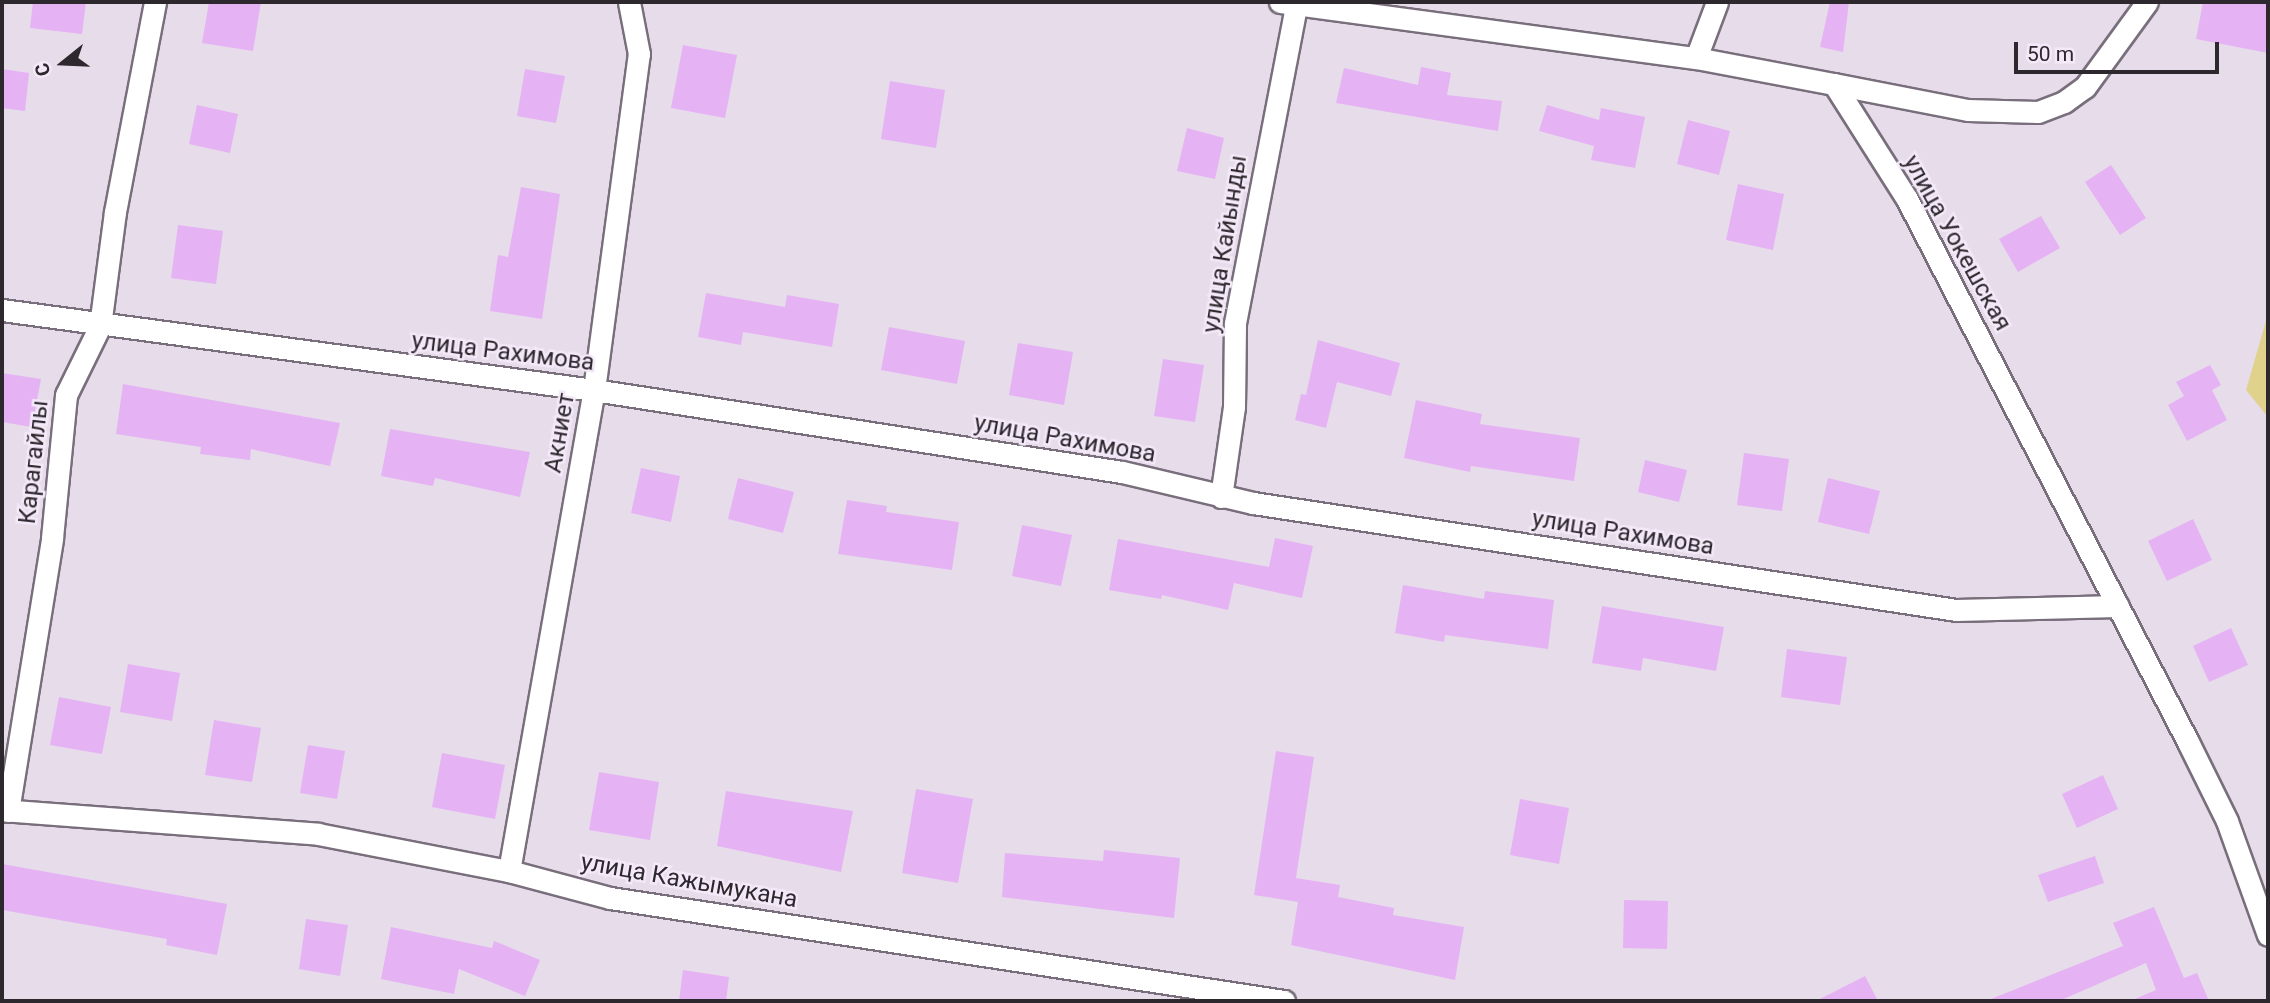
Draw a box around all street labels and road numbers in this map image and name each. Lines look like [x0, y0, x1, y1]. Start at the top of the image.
street label: улица Уокешская [1897, 150, 2017, 336]
street label: улица Кайынды [1197, 153, 1253, 335]
street label: улица Рахимова [410, 326, 596, 378]
street label: Акниет [539, 391, 581, 475]
street label: Карагайлы [13, 399, 55, 525]
street label: улица Рахимова [972, 409, 1158, 469]
street label: улица Рахимова [1530, 504, 1716, 562]
street label: улица Кажымукана [578, 848, 800, 914]

